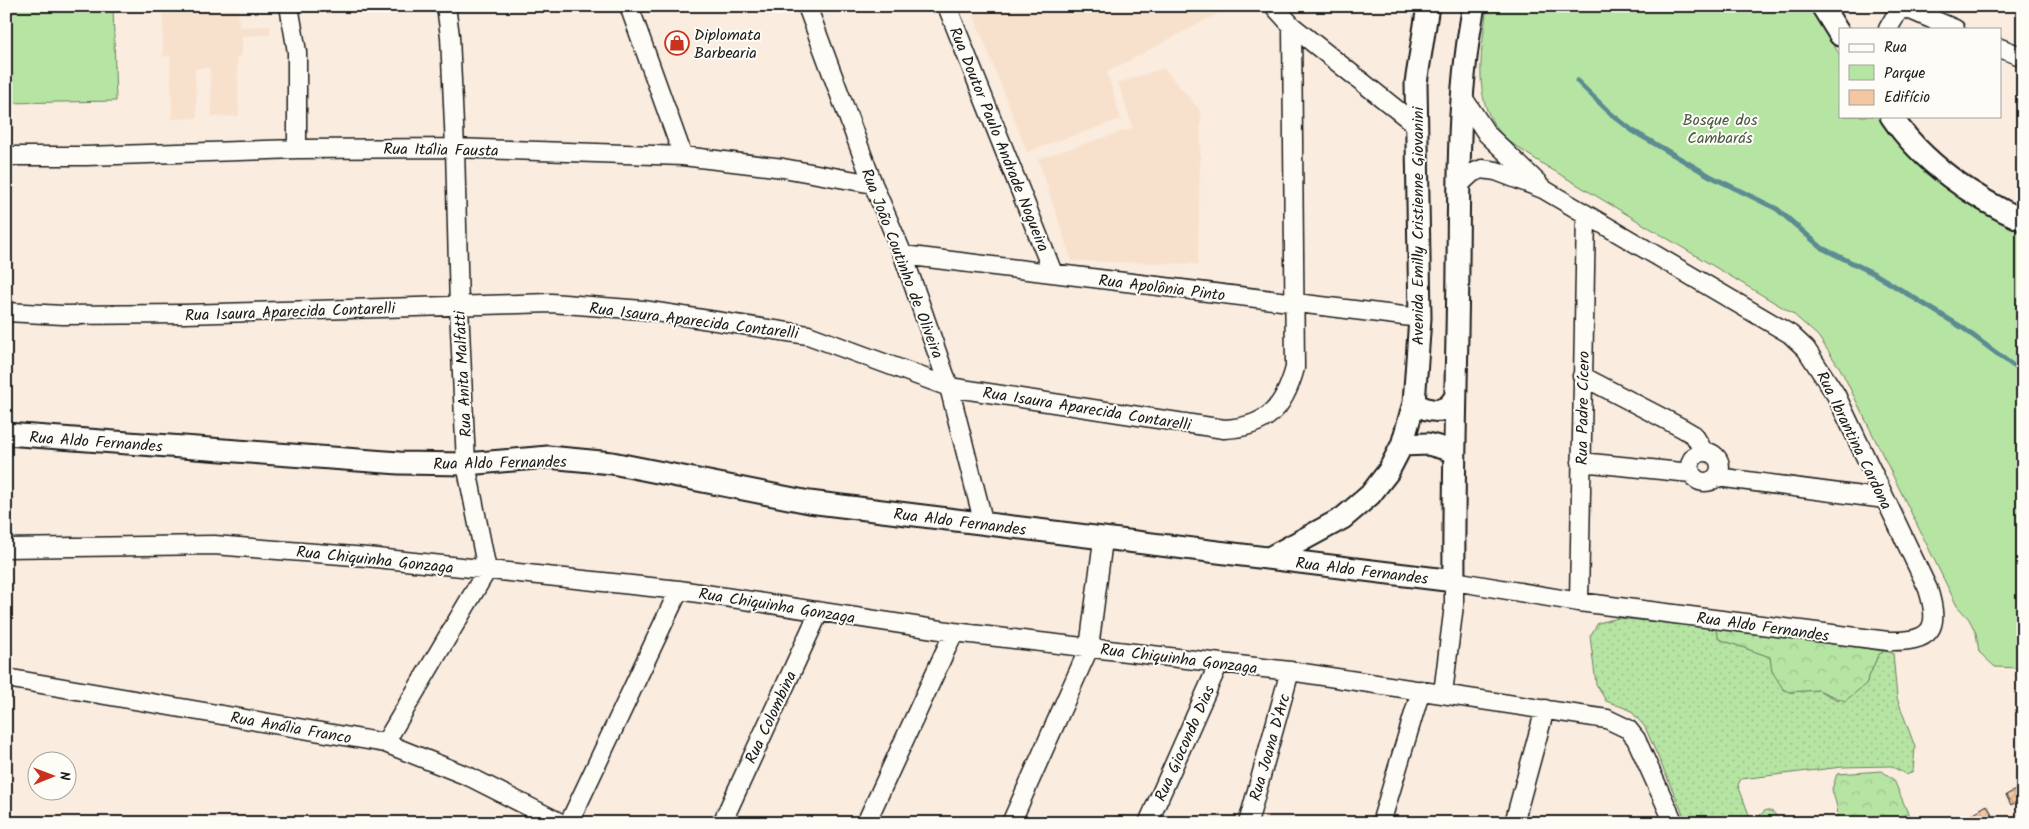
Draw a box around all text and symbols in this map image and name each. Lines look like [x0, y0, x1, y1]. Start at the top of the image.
place label: Diplomata Barbearia [694, 23, 761, 66]
street label: Rua Doutor Paulo Andrade Nogueira [942, 23, 1055, 256]
legend [1839, 28, 2002, 118]
shop icon: Diplomata Barbearia [664, 30, 690, 56]
text: Rua [1884, 36, 1907, 60]
text: Parque [1884, 62, 1925, 86]
text: Edifício [1884, 86, 1930, 110]
street label: Avenida Emilly Cristienne Giovanini [1406, 105, 1431, 345]
park label: Bosque dos Cambarás [1682, 108, 1758, 151]
street label: Rua Itália Fausta [383, 137, 499, 164]
street label: Rua João Coutinho de Oliveira [854, 165, 949, 362]
street label: Rua Apolônia Pinto [1097, 268, 1227, 309]
street label: Rua Isaura Aparecida Contarelli [184, 296, 397, 329]
street label: Rua Isaura Aparecida Contarelli [588, 296, 801, 347]
street label: Rua Anita Malfatti [448, 309, 479, 438]
street label: Rua Padre Cícero [1570, 351, 1597, 465]
street label: Rua Ibrantina Cardona [1809, 367, 1898, 514]
street label: Rua Isaura Aparecida Contarelli [981, 381, 1194, 438]
street label: Rua Aldo Fernandes [28, 425, 164, 460]
street label: Rua Aldo Fernandes [433, 450, 567, 477]
street label: Rua Aldo Fernandes [892, 502, 1028, 543]
street label: Rua Chiquinha Gonzaga [295, 540, 455, 581]
street label: Rua Aldo Fernandes [1294, 551, 1430, 592]
street label: Rua Chiquinha Gonzaga [697, 582, 857, 631]
street label: Rua Aldo Fernandes [1695, 606, 1831, 649]
street label: Rua Chiquinha Gonzaga [1099, 637, 1259, 682]
street label: Rua Colombina [739, 667, 804, 768]
street label: Rua Giocondo Dias [1149, 681, 1222, 806]
street label: Rua Joana D'Arc [1243, 691, 1298, 804]
street label: Rua Anália Franco [228, 706, 353, 751]
north arrow [28, 752, 78, 802]
text: N [53, 771, 75, 781]

